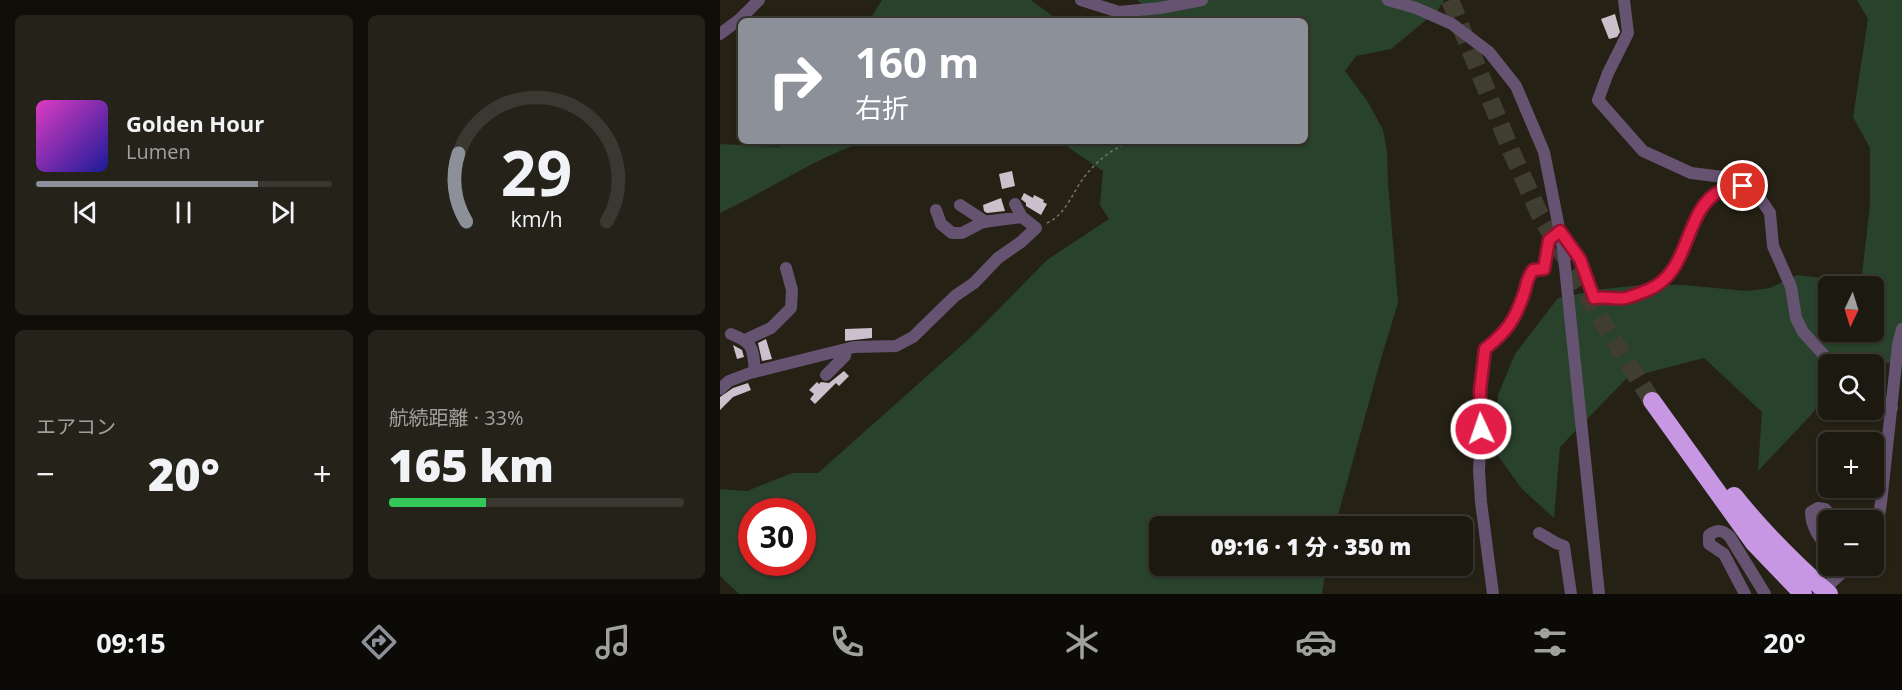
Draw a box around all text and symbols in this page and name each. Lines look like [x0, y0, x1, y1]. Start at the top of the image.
text: 160 m [855, 33, 979, 90]
icon: right [756, 42, 834, 120]
text: 右折 [855, 89, 909, 126]
text: Golden Hour [126, 108, 264, 138]
text: 29 [501, 129, 572, 214]
text: Lumen [126, 138, 191, 165]
pin [1717, 160, 1768, 211]
icon: arrive [1726, 169, 1759, 202]
icon: previous [69, 196, 102, 229]
icon: pause [167, 196, 200, 229]
icon: next [266, 196, 299, 229]
text: km/h [510, 204, 562, 233]
north arrow [1818, 276, 1884, 342]
map controls [1818, 276, 1884, 576]
button: search [1818, 354, 1884, 420]
position arrow [1449, 397, 1513, 461]
text: 航続距離 · 33% [389, 404, 524, 431]
text: エアコン [36, 413, 116, 440]
button: + [1818, 432, 1884, 498]
text: 165 km [389, 434, 554, 495]
text: 20° [148, 443, 220, 504]
text: − [36, 451, 55, 496]
text: + [313, 451, 332, 496]
speed limit sign: 30 [738, 498, 816, 576]
button: − [1818, 510, 1884, 576]
text: 09:16 · 1 分 · 350 m [1211, 531, 1411, 561]
icon: directions [358, 621, 400, 663]
icon: music [592, 621, 634, 663]
icon: phone [826, 621, 868, 663]
icon: climate [1061, 621, 1103, 663]
icon: car [1295, 621, 1337, 663]
icon: filters [1529, 621, 1571, 663]
text: 09:15 [96, 624, 166, 661]
text: 20° [1763, 624, 1806, 661]

